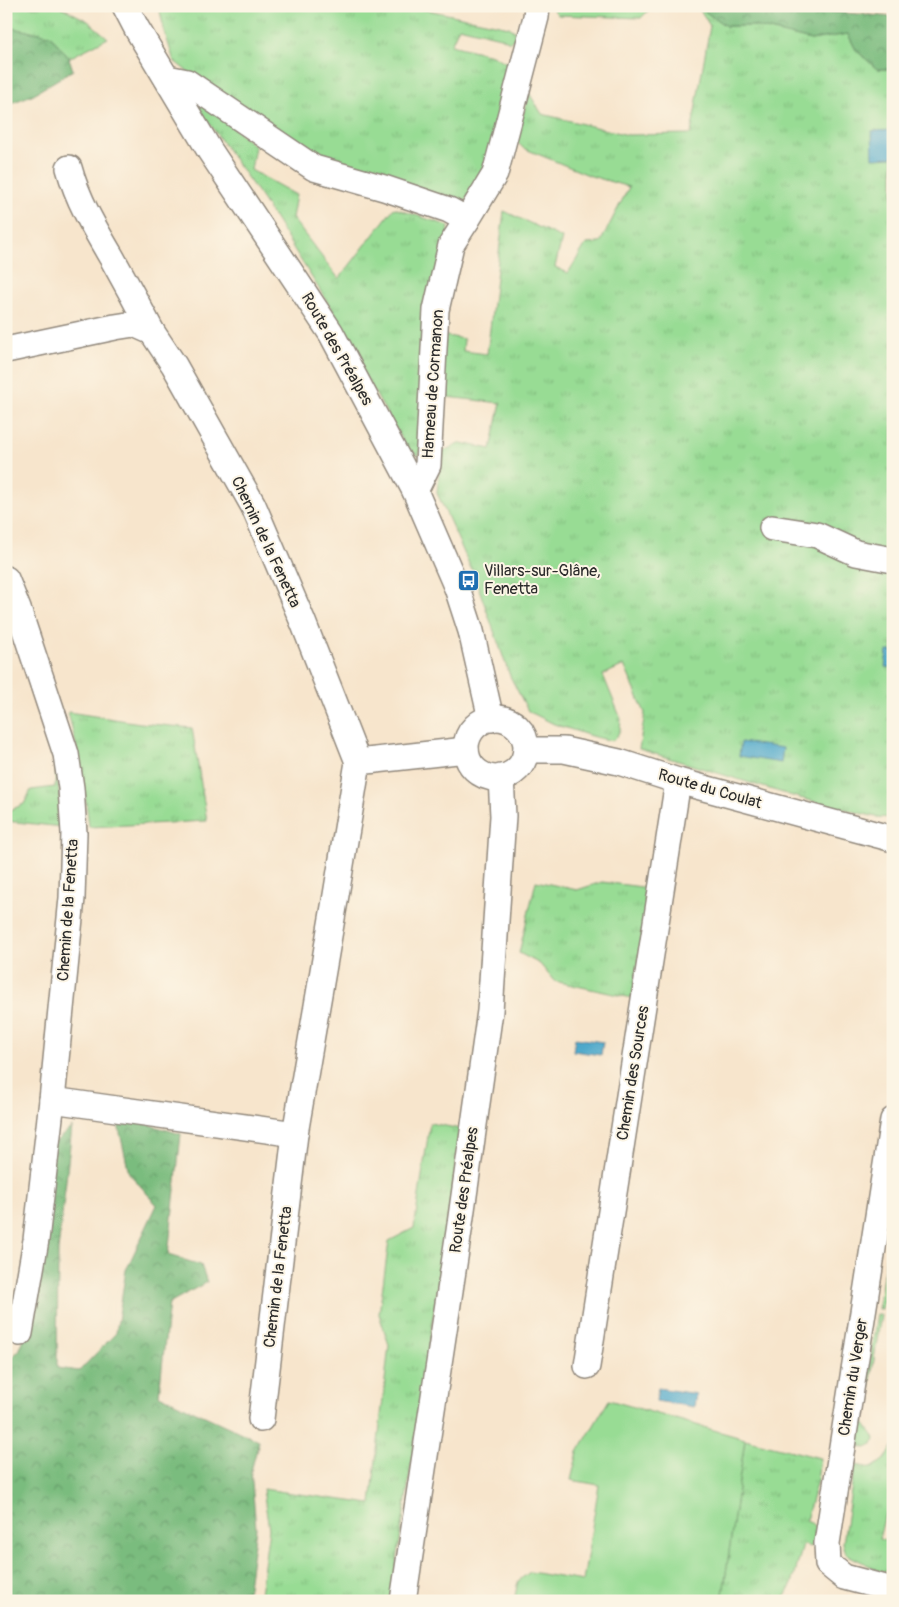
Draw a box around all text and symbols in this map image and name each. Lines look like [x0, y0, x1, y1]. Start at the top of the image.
street label: Route des Préalpes [297, 289, 377, 409]
street label: Hameau de Cormanon [418, 309, 448, 459]
street label: Chemin de la Fenetta [227, 473, 305, 611]
place label: Villars-sur-Glâne, Fenetta [484, 561, 601, 599]
bus stop icon: Villars-sur-Glâne, Fenetta [456, 568, 480, 592]
street label: Route du Coulat [656, 765, 765, 813]
street label: Chemin de la Fenetta [53, 838, 83, 982]
street label: Chemin des Sources [612, 1004, 654, 1142]
street label: Route des Préalpes [445, 1126, 483, 1254]
street label: Chemin de la Fenetta [259, 1205, 297, 1349]
street label: Chemin du Verger [834, 1317, 872, 1437]

